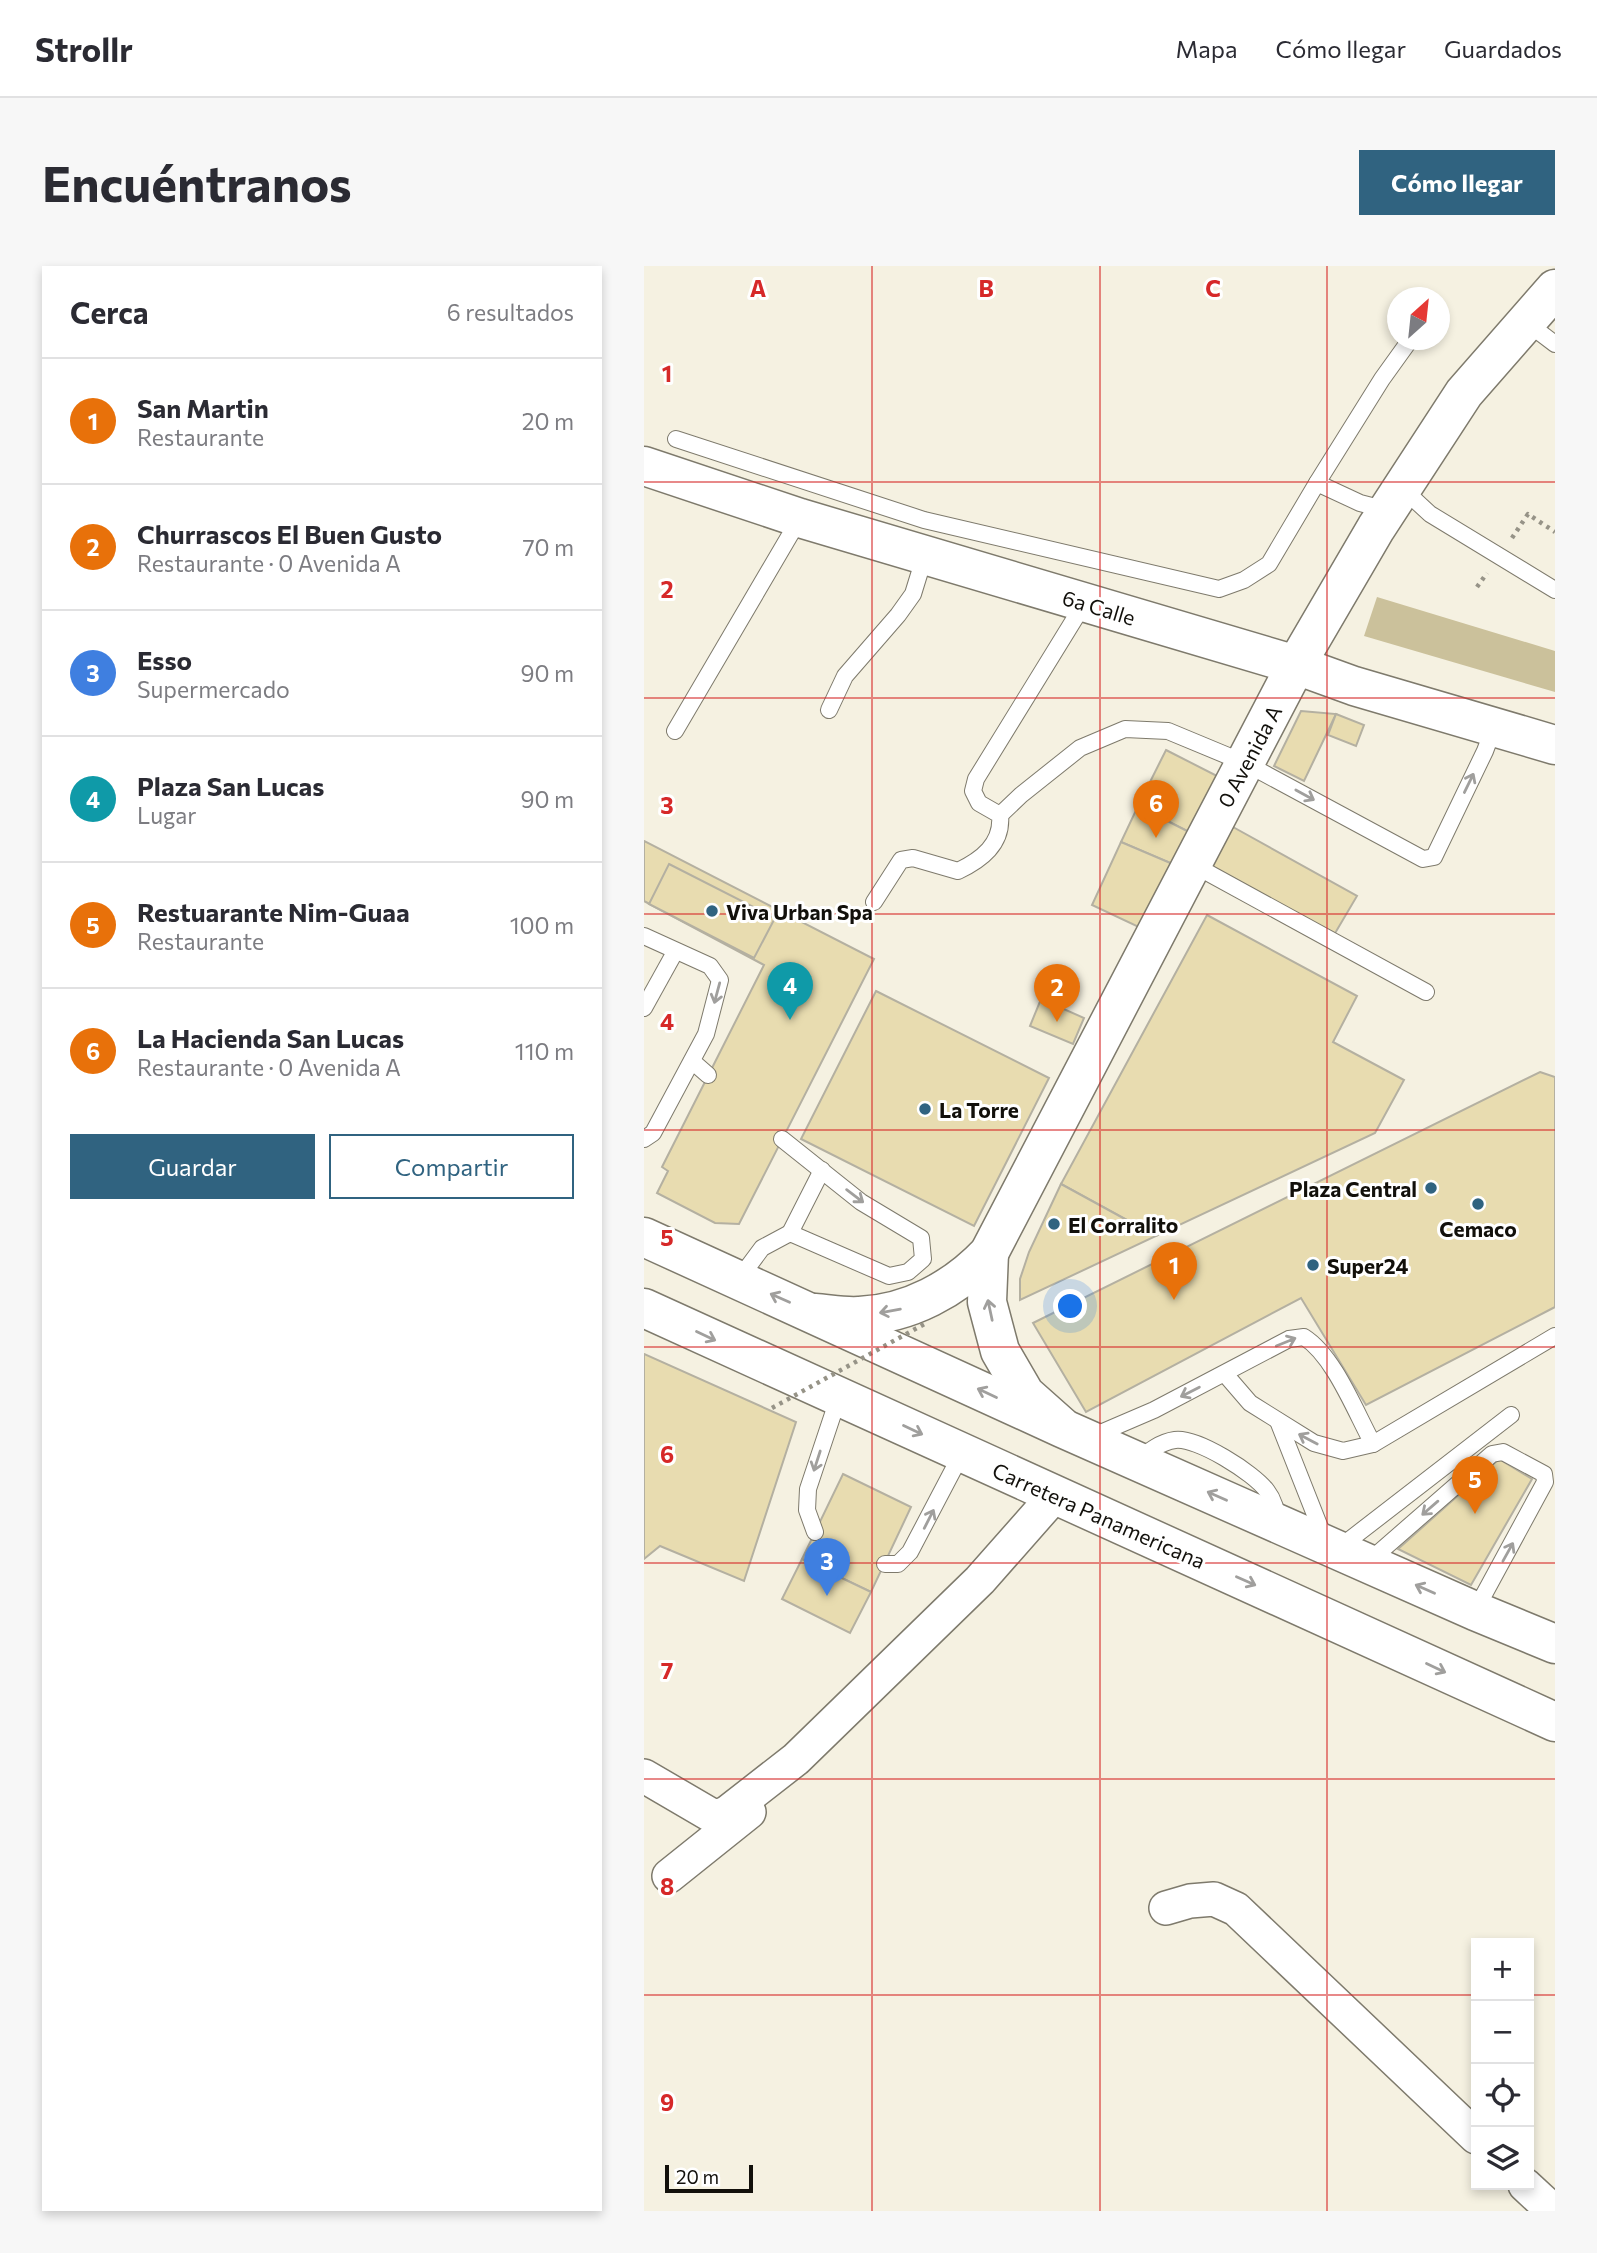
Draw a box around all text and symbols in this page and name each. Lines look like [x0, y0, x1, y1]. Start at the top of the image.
text: Strollr [35, 28, 133, 69]
text: Mapa [1175, 34, 1238, 63]
text: Cómo llegar [1276, 34, 1406, 63]
text: Guardados [1444, 34, 1562, 63]
button: Cómo llegar [1359, 150, 1555, 215]
text: Encuéntranos [42, 152, 352, 212]
text: A [750, 274, 767, 302]
text: B [978, 274, 994, 302]
text: C [1205, 274, 1221, 302]
north arrow [1387, 287, 1450, 350]
text: Cerca [70, 293, 149, 330]
text: 6 resultados [447, 298, 574, 326]
text: 1 [662, 359, 672, 387]
text: San Martin [137, 392, 269, 423]
text: 1 [88, 407, 98, 435]
text: 20 m [522, 407, 574, 435]
text: Restaurante [137, 423, 264, 451]
text: Churrascos El Buen Gusto [137, 518, 442, 549]
text: 2 [86, 533, 100, 561]
text: 70 m [522, 533, 574, 561]
text: Restaurante · 0 Avenida A [137, 549, 401, 577]
text: 2 [660, 575, 674, 603]
street label: 6a Calle [1060, 584, 1138, 630]
text: Esso [137, 644, 192, 675]
text: 3 [86, 659, 100, 687]
text: 90 m [521, 659, 574, 687]
text: Supermercado [137, 675, 290, 703]
street label: 0 Avenida A [1212, 701, 1286, 811]
text: Plaza San Lucas [137, 770, 324, 801]
one-way arrow [1463, 773, 1477, 794]
pin: 6 [1133, 780, 1179, 838]
text: 4 [86, 785, 100, 813]
text: 90 m [521, 785, 574, 813]
one-way arrow [1295, 788, 1315, 802]
text: 3 [660, 791, 674, 819]
text: Lugar [137, 801, 197, 829]
text: Restuarante Nim-Guaa [137, 896, 410, 927]
place label: Viva Urban Spa [726, 899, 873, 924]
marker: Viva Urban Spa [704, 903, 720, 919]
text: 5 [86, 911, 100, 939]
text: 100 m [510, 911, 574, 939]
text: Restaurante [137, 927, 264, 955]
pin: 4 [767, 962, 813, 1020]
pin: 2 [1034, 964, 1080, 1022]
one-way arrow [710, 981, 723, 1004]
text: 4 [660, 1007, 674, 1035]
text: La Hacienda San Lucas [137, 1022, 404, 1053]
text: 6 [86, 1037, 100, 1065]
text: 110 m [515, 1037, 574, 1065]
text: Restaurante · 0 Avenida A [137, 1053, 401, 1081]
place label: La Torre [939, 1097, 1019, 1122]
marker: La Torre [917, 1101, 933, 1117]
button: Guardar [70, 1134, 315, 1199]
button: Compartir [329, 1134, 574, 1199]
place label: Plaza Central [1289, 1176, 1417, 1201]
marker: Plaza Central [1423, 1180, 1439, 1196]
one-way arrow [845, 1189, 864, 1204]
marker: Cemaco [1470, 1196, 1486, 1212]
place label: El Corralito [1068, 1212, 1178, 1237]
marker: El Corralito [1046, 1216, 1062, 1232]
place label: Cemaco [1439, 1216, 1517, 1241]
text: 5 [660, 1223, 674, 1251]
pin: 1 [1151, 1242, 1197, 1300]
place label: Super24 [1327, 1253, 1408, 1278]
marker: Super24 [1305, 1257, 1321, 1273]
your location [1053, 1289, 1087, 1323]
one-way arrow [770, 1291, 792, 1304]
one-way arrow [982, 1299, 996, 1322]
one-way arrow [879, 1305, 902, 1318]
one-way arrow [695, 1330, 716, 1343]
one-way arrow [1275, 1335, 1296, 1348]
one-way arrow [1180, 1385, 1201, 1399]
one-way arrow [977, 1386, 998, 1399]
one-way arrow [902, 1424, 923, 1438]
one-way arrow [1298, 1431, 1319, 1445]
text: 6 [660, 1440, 674, 1468]
one-way arrow [810, 1450, 822, 1472]
pin: 5 [1452, 1456, 1498, 1514]
street label: Carretera Panamericana [989, 1457, 1209, 1573]
one-way arrow [1207, 1489, 1228, 1502]
one-way arrow [1421, 1500, 1439, 1516]
one-way arrow [922, 1509, 936, 1530]
pin: 3 [804, 1538, 850, 1596]
one-way arrow [1501, 1542, 1515, 1562]
one-way arrow [1235, 1575, 1256, 1588]
one-way arrow [1414, 1582, 1436, 1595]
text: 7 [661, 1656, 673, 1684]
one-way arrow [1425, 1661, 1446, 1675]
text: 8 [660, 1872, 674, 1900]
map controls [1471, 1938, 1534, 2190]
button: + [1471, 1938, 1534, 2001]
button: − [1471, 2001, 1534, 2064]
button: locate [1471, 2064, 1534, 2127]
text: 9 [660, 2088, 674, 2116]
button: layers [1471, 2127, 1534, 2190]
scale bar [665, 2162, 752, 2194]
text: 20 m [676, 2165, 719, 2188]

